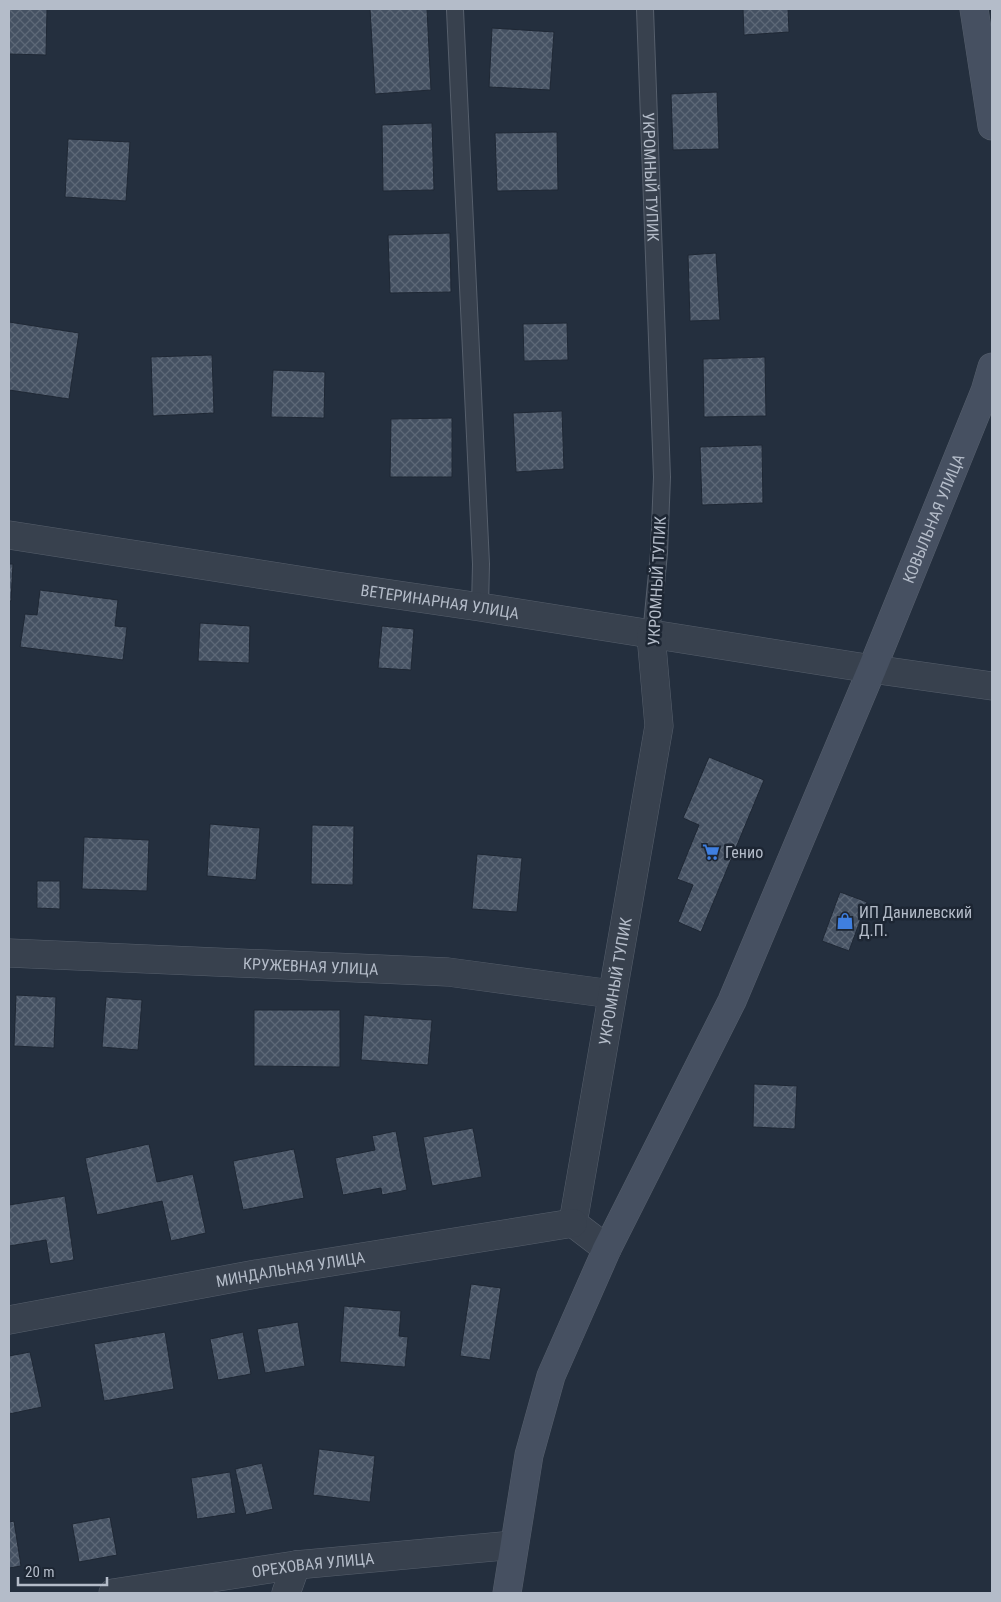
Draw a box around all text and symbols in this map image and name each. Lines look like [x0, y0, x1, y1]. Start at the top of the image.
street label: УКРОМНЫЙ ТУПИК [639, 112, 663, 242]
street label: КОВЫЛЬНАЯ УЛИЦА [898, 451, 968, 586]
street label: УКРОМНЫЙ ТУПИК [644, 516, 670, 646]
street label: ВЕТЕРИНАРНАЯ УЛИЦА [360, 580, 520, 623]
supermarket icon: Генио [701, 842, 721, 862]
place label: Генио [725, 843, 763, 862]
place label: ИП Данилевский Д.П. [859, 903, 972, 940]
shop icon: ИП Данилевский Д.П. [835, 911, 855, 931]
street label: УКРОМНЫЙ ТУПИК [594, 916, 635, 1047]
street label: КРУЖЕВНАЯ УЛИЦА [243, 954, 379, 978]
street label: МИНДАЛЬНАЯ УЛИЦА [214, 1247, 366, 1291]
street label: ОРЕХОВАЯ УЛИЦА [250, 1548, 375, 1581]
scale bar [18, 1554, 106, 1586]
text: 20 m [25, 1563, 55, 1581]

